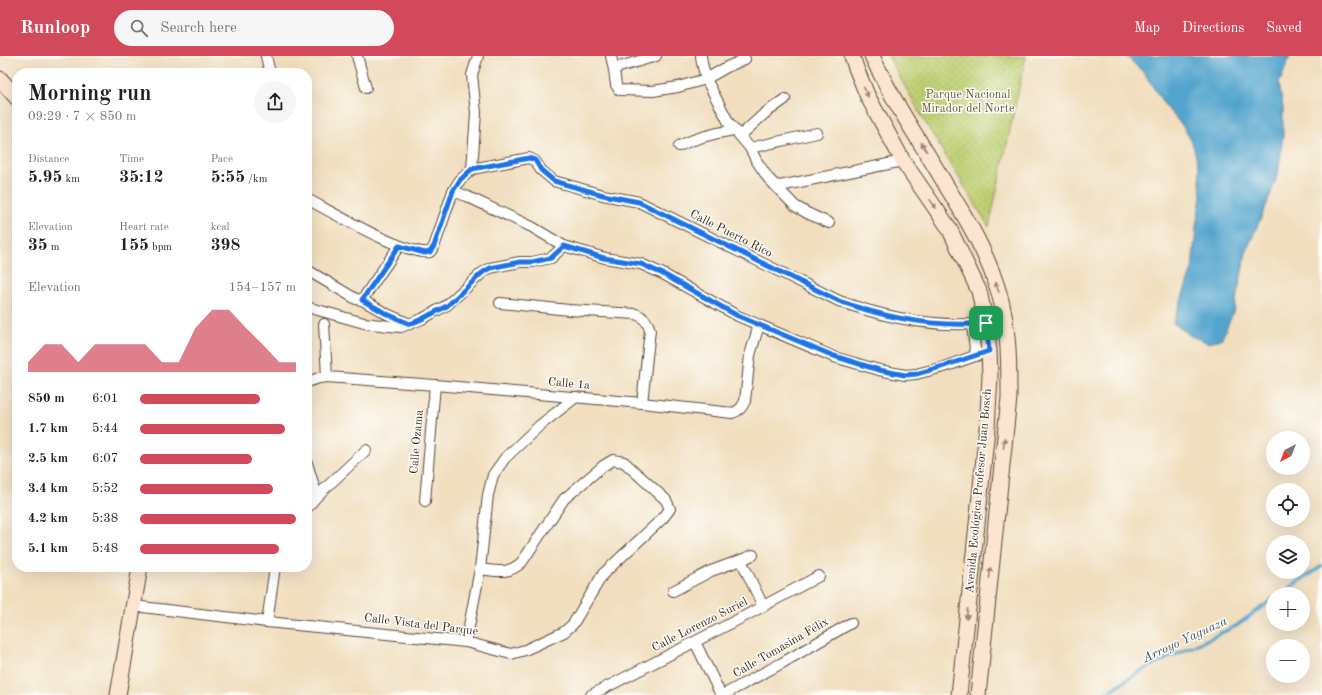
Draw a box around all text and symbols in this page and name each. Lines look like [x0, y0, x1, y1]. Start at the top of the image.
search box [114, 10, 394, 46]
icon: search [128, 17, 150, 39]
text: Runloop [20, 19, 90, 38]
text: Search here [160, 21, 237, 36]
text: Map [1134, 21, 1160, 35]
text: Directions [1182, 21, 1244, 35]
text: Saved [1266, 21, 1302, 35]
button: share [254, 81, 296, 123]
text: Morning run [28, 83, 151, 105]
one-way arrow [863, 86, 869, 98]
park label: Parque Nacional Mirador del Norte [922, 89, 1015, 115]
text: 09:29 · 7 × 850 m [28, 110, 136, 123]
one-way arrow [920, 141, 927, 153]
text: Distance [28, 154, 69, 165]
text: Time [119, 154, 144, 165]
text: Pace [211, 154, 233, 165]
text: 5.95 [28, 169, 62, 186]
text: 35:12 [119, 169, 164, 186]
text: 5:55 [211, 169, 245, 186]
text: km [62, 174, 80, 185]
text: /km [245, 174, 267, 185]
one-way arrow [929, 198, 937, 209]
street label: Calle Puerto Rico [688, 208, 774, 260]
text: Elevation [28, 222, 73, 233]
text: Heart rate [119, 222, 169, 233]
text: kcal [211, 222, 230, 233]
text: 35 [28, 237, 48, 254]
text: 155 [119, 237, 149, 254]
text: 398 [211, 237, 240, 254]
text: m [48, 242, 60, 253]
text: bpm [149, 242, 172, 253]
one-way arrow [993, 280, 999, 292]
text: Elevation [28, 281, 81, 294]
text: 154–157 m [229, 281, 296, 294]
pin [969, 306, 1003, 340]
icon: arrive [975, 312, 997, 334]
street label: Calle 1a [547, 376, 591, 392]
street label: Avenida Ecológica Profesor Juan Bosch [964, 388, 994, 594]
text: 850 m [28, 392, 65, 405]
text: 6:01 [92, 392, 118, 405]
street label: Calle Ozama [408, 409, 426, 475]
text: 1.7 km [28, 422, 68, 435]
text: 5:44 [92, 422, 118, 435]
north arrow [1266, 431, 1310, 475]
map controls [1266, 431, 1310, 683]
one-way arrow [1001, 437, 1007, 449]
text: 2.5 km [28, 452, 68, 465]
text: 6:07 [92, 452, 118, 465]
text: 3.4 km [28, 482, 68, 495]
text: 5:52 [92, 482, 118, 495]
button: locate [1266, 483, 1310, 527]
text: 4.2 km [28, 512, 68, 525]
text: 5:38 [92, 512, 118, 525]
button: layers [1266, 535, 1310, 579]
text: 5.1 km [28, 542, 68, 555]
text: 5:48 [92, 542, 118, 555]
one-way arrow [987, 567, 994, 579]
button: + [1266, 587, 1310, 631]
street label: Calle Lorenzo Suriel [650, 596, 750, 654]
one-way arrow [964, 608, 971, 620]
street label: Calle Vista del Parque [363, 612, 479, 638]
water label: Arroyo Yaguaza [1140, 615, 1229, 666]
street label: Calle Tomasina Félix [731, 616, 831, 680]
button: − [1266, 639, 1310, 683]

